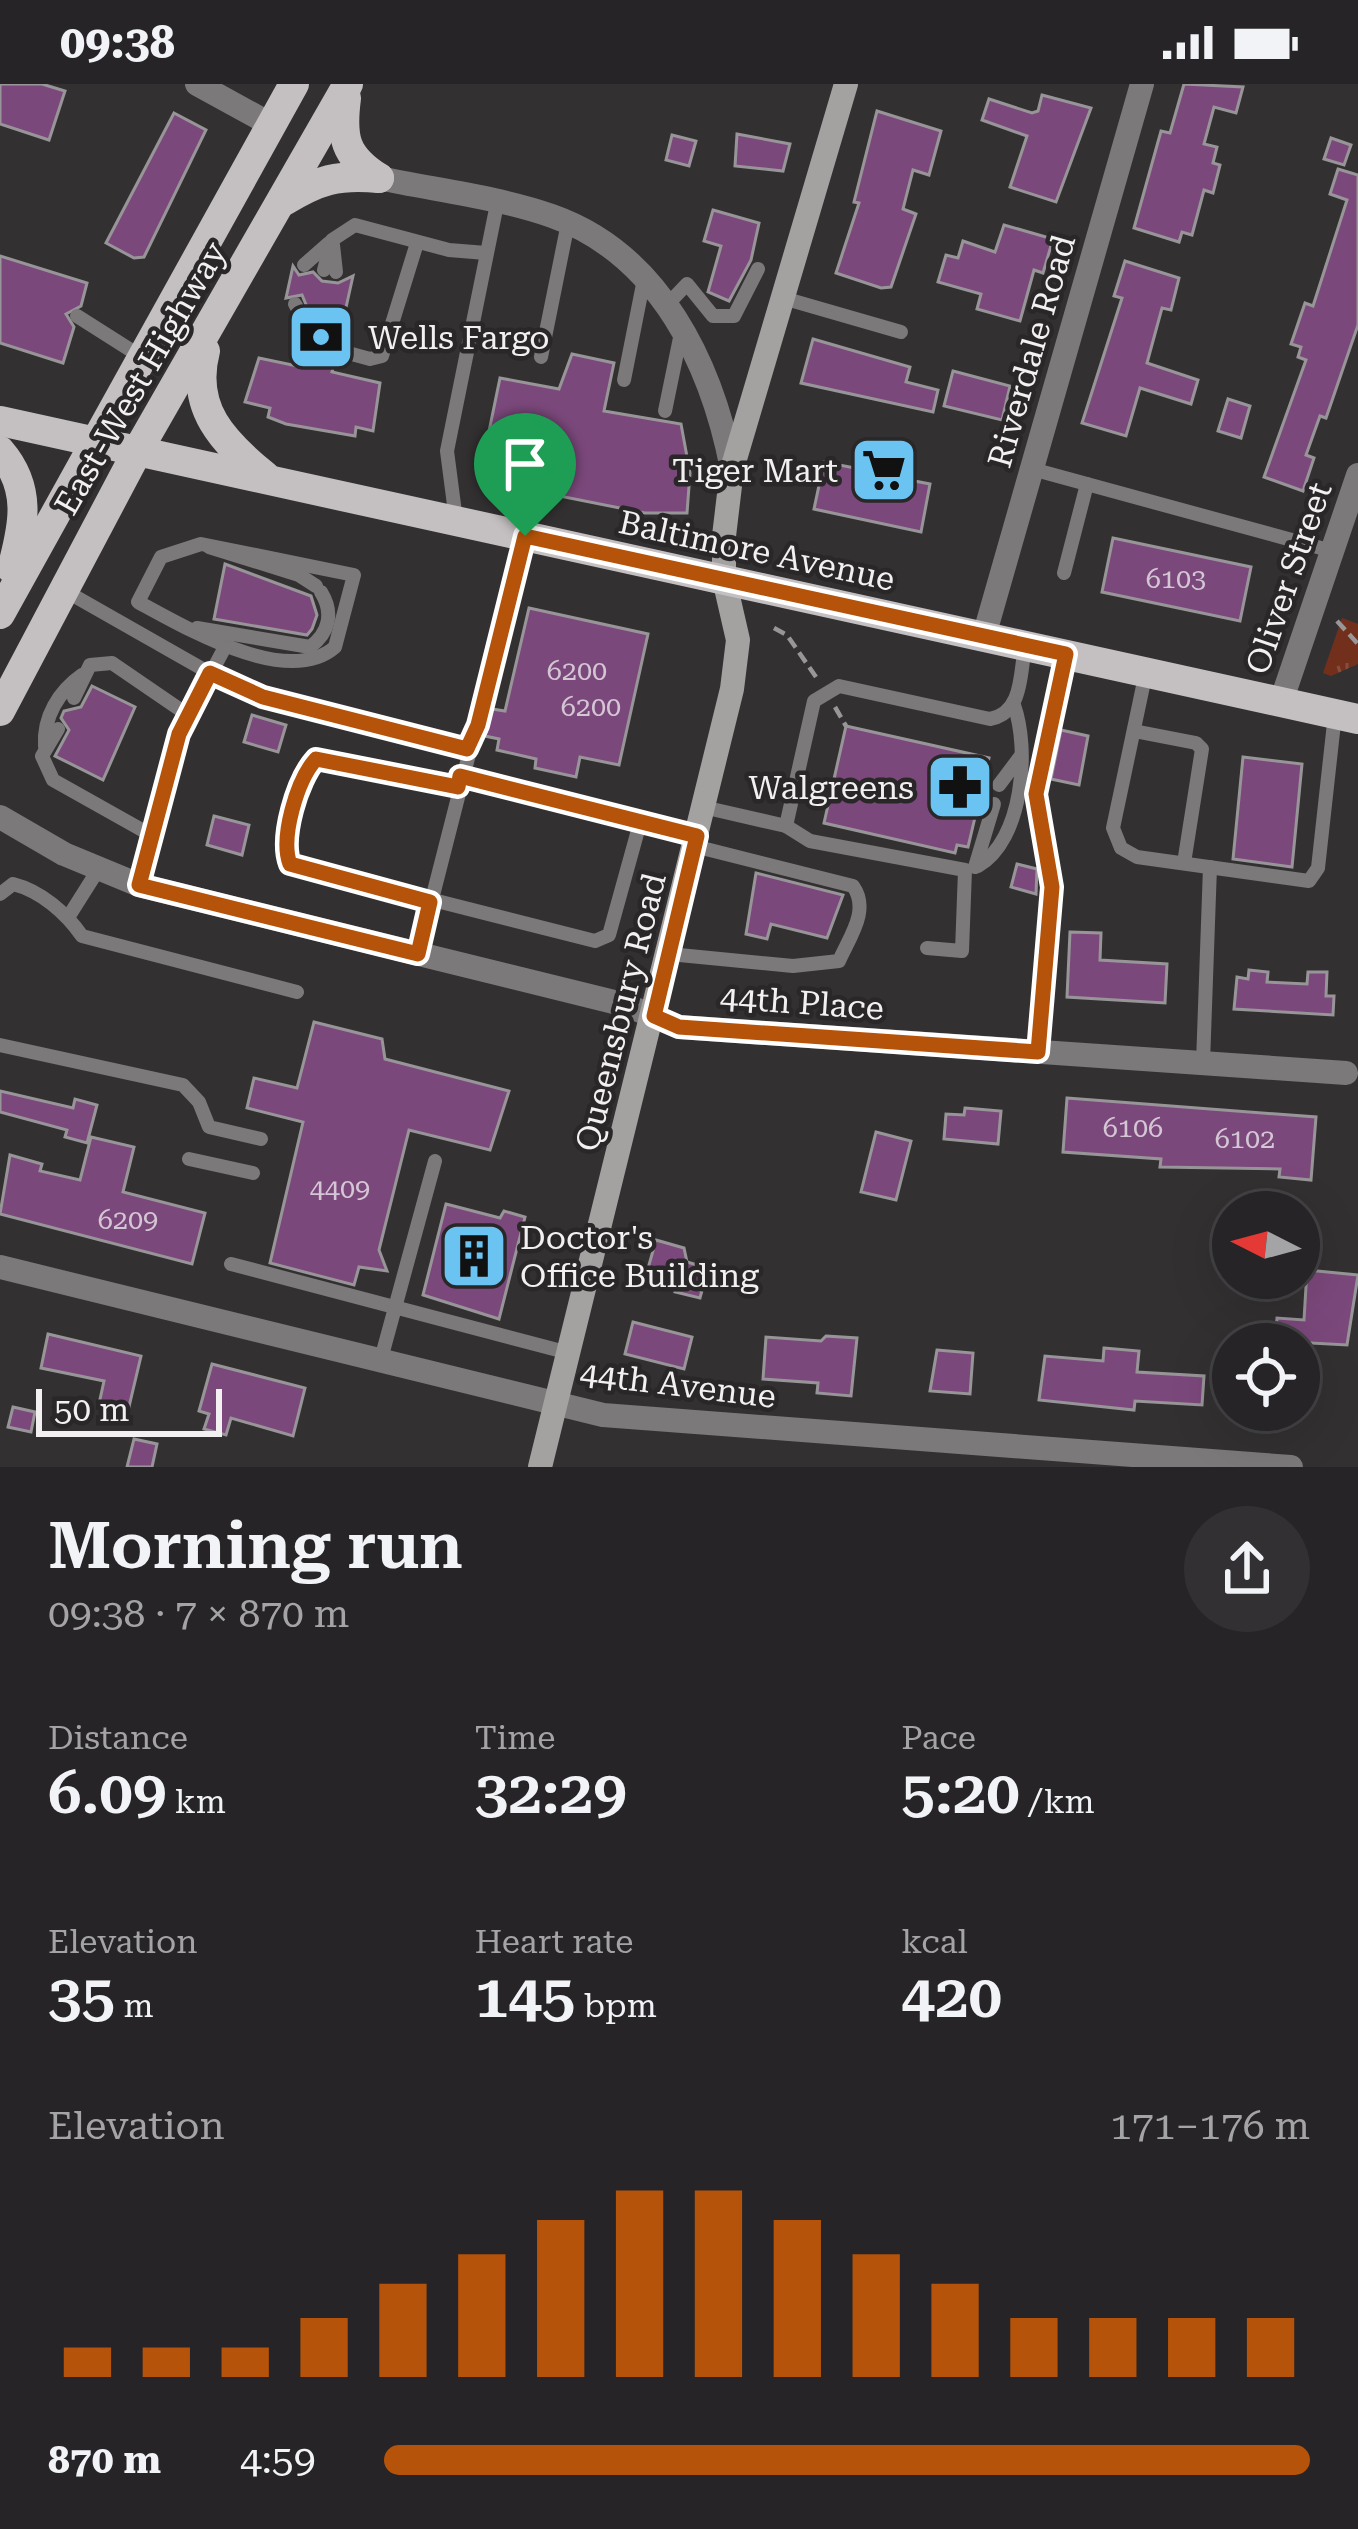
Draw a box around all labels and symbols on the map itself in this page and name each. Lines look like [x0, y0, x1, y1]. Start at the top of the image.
street label: Riverdale Road [980, 230, 1083, 472]
street label: East-West Highway [46, 235, 235, 522]
bank icon: Wells Fargo [286, 302, 356, 372]
place label: Wells Fargo [368, 318, 550, 357]
pin [474, 413, 576, 536]
supermarket icon: Tiger Mart [849, 435, 919, 505]
place label: Tiger Mart [672, 451, 838, 490]
street label: Oliver Street [1237, 477, 1339, 679]
street label: Baltimore Avenue [615, 502, 898, 599]
house number: 6103 [1146, 563, 1206, 595]
house number: 6200 [547, 655, 607, 687]
house number: 6200 [561, 691, 621, 723]
pharmacy icon: Walgreens [925, 752, 995, 822]
place label: Walgreens [748, 768, 914, 807]
street label: Queensbury Road [567, 869, 674, 1155]
street label: 44th Place [719, 977, 885, 1028]
house number: 6106 [1103, 1112, 1163, 1144]
house number: 6102 [1215, 1123, 1275, 1155]
house number: 4409 [310, 1173, 370, 1205]
north arrow [1212, 1191, 1320, 1299]
house number: 6209 [98, 1204, 158, 1236]
place label: Doctor's Office Building [520, 1218, 759, 1295]
building icon: Doctor's Office Building [439, 1221, 509, 1291]
street label: 44th Avenue [578, 1353, 778, 1416]
scale bar [36, 1383, 222, 1436]

